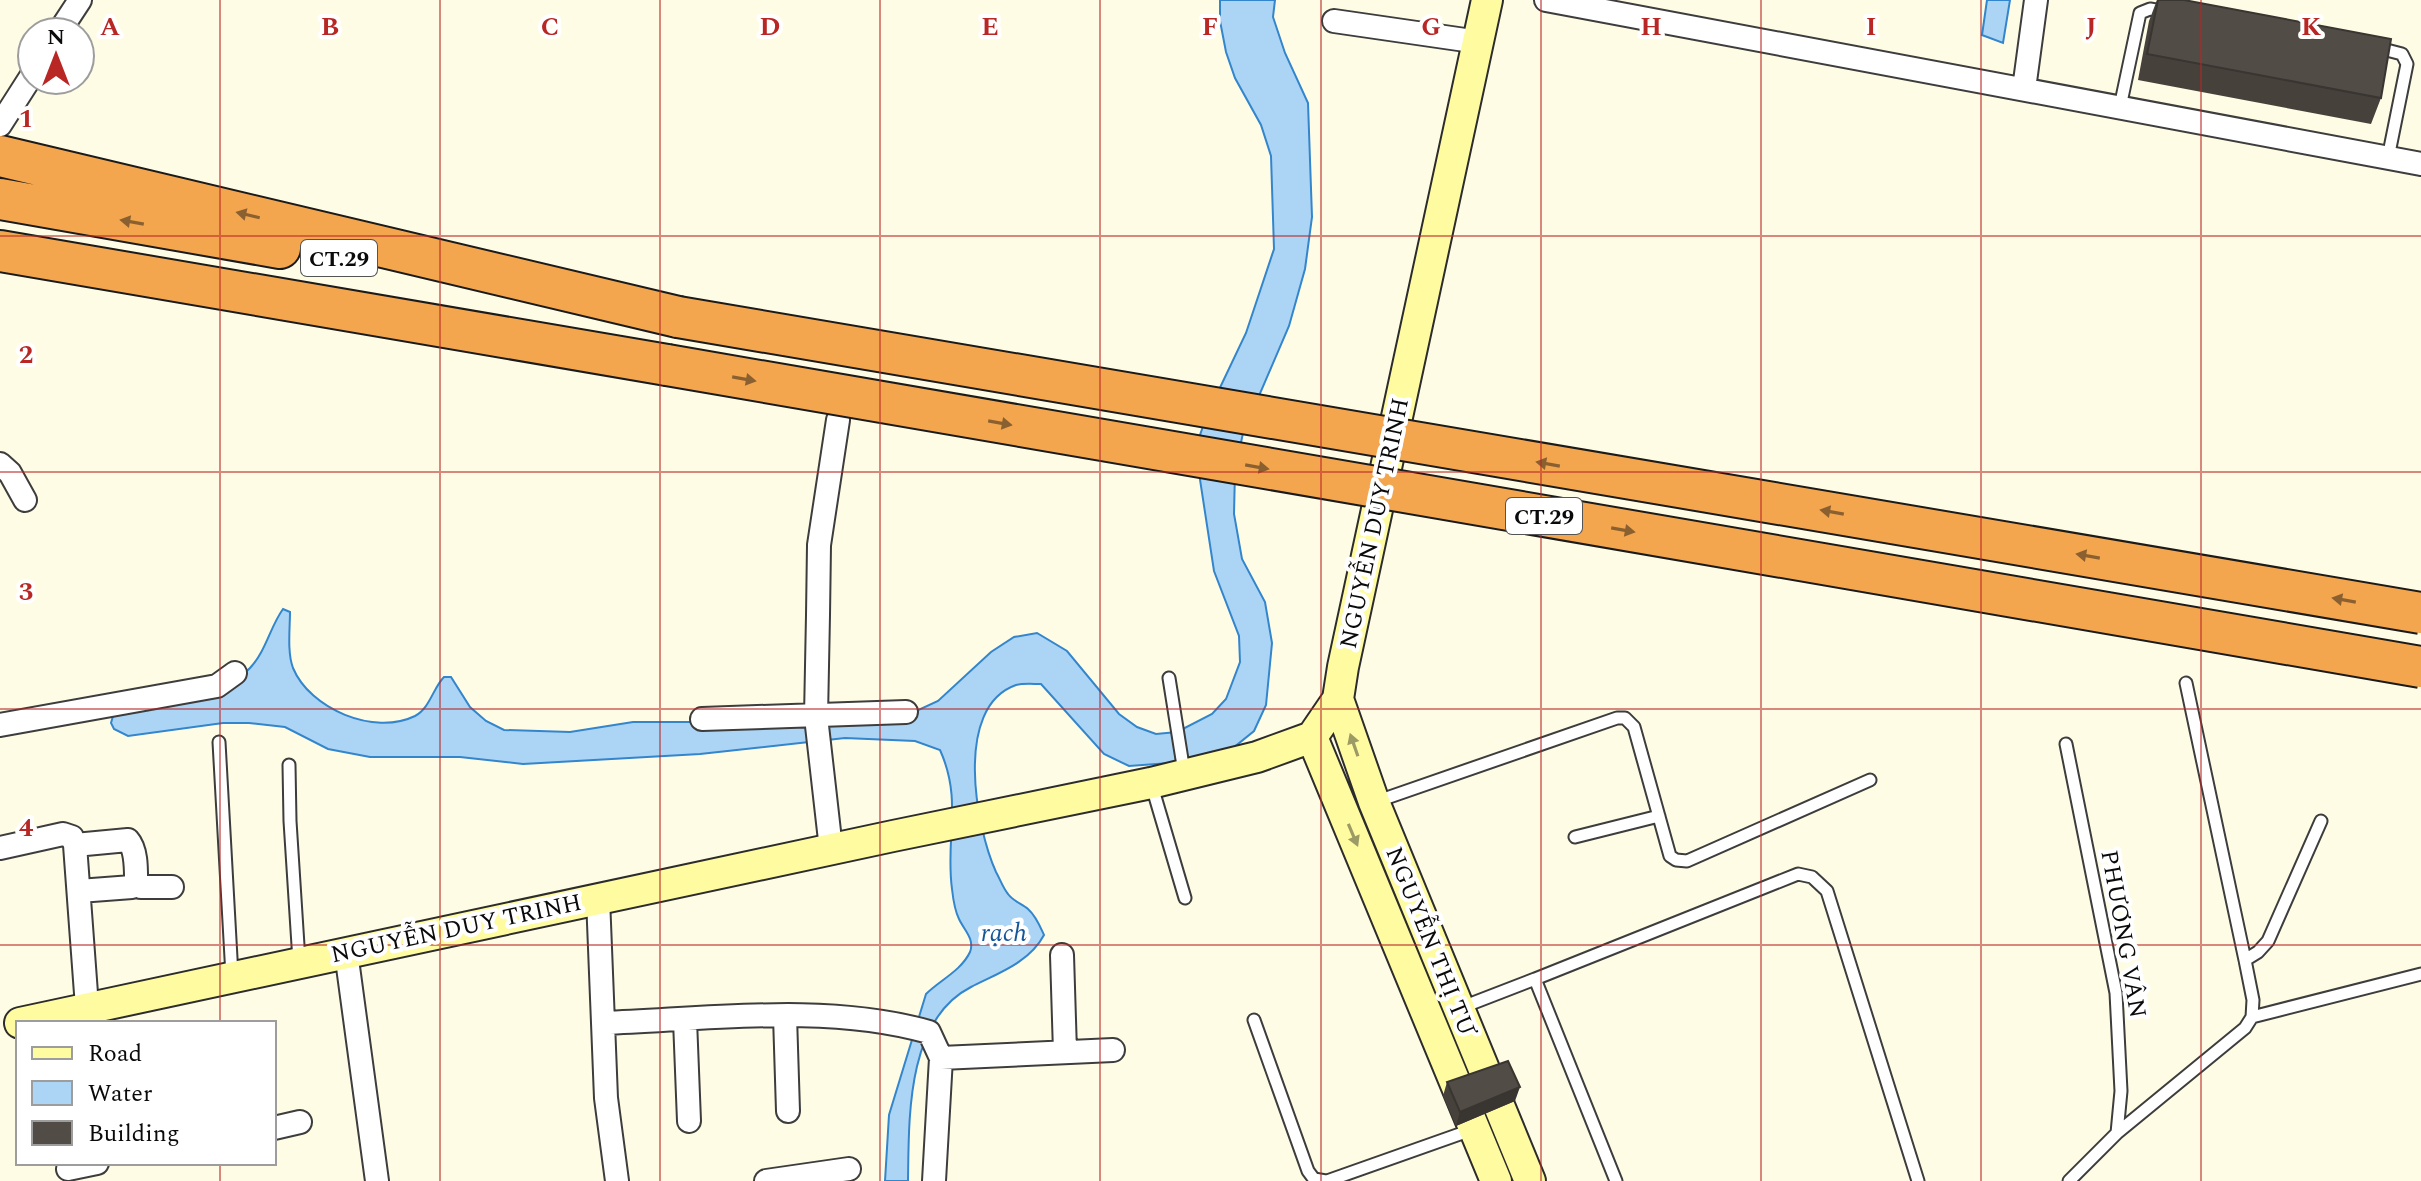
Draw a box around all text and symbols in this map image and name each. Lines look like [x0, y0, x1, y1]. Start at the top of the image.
text: A [100, 7, 120, 47]
text: B [321, 7, 339, 47]
text: C [541, 7, 559, 47]
text: D [760, 7, 780, 47]
text: E [981, 7, 999, 47]
text: F [1202, 7, 1218, 47]
text: G [1421, 7, 1441, 47]
text: H [1640, 7, 1662, 47]
text: I [1866, 7, 1876, 47]
text: J [2085, 7, 2097, 47]
text: K [2301, 7, 2321, 47]
north arrow [16, 16, 96, 96]
text: N [47, 21, 65, 54]
text: 1 [19, 99, 33, 139]
one-way arrow [235, 208, 260, 221]
one-way arrow [119, 216, 144, 228]
road number: CT.29 [301, 240, 377, 276]
text: 2 [19, 335, 33, 375]
one-way arrow [732, 373, 757, 385]
street label: NGUYỄN DUY TRINH [1331, 394, 1419, 652]
one-way arrow [988, 417, 1013, 430]
one-way arrow [1535, 458, 1560, 470]
one-way arrow [1244, 461, 1269, 474]
road number: CT.29 [1506, 498, 1582, 534]
one-way arrow [1819, 506, 1844, 518]
one-way arrow [1611, 524, 1636, 537]
one-way arrow [2075, 549, 2100, 561]
text: 3 [19, 572, 33, 612]
one-way arrow [2331, 593, 2356, 605]
one-way arrow [1348, 733, 1360, 757]
text: 4 [19, 808, 34, 848]
one-way arrow [1346, 823, 1359, 847]
street label: NGUYỄN THỊ TƯ [1376, 841, 1485, 1043]
street label: PHƯƠNG VÂN [2091, 847, 2156, 1021]
street label: NGUYỄN DUY TRINH [327, 885, 585, 973]
water label: rạch [981, 913, 1027, 953]
legend [16, 1021, 276, 1165]
text: Road [88, 1036, 142, 1072]
text: Water [88, 1076, 152, 1112]
text: Building [88, 1116, 180, 1152]

